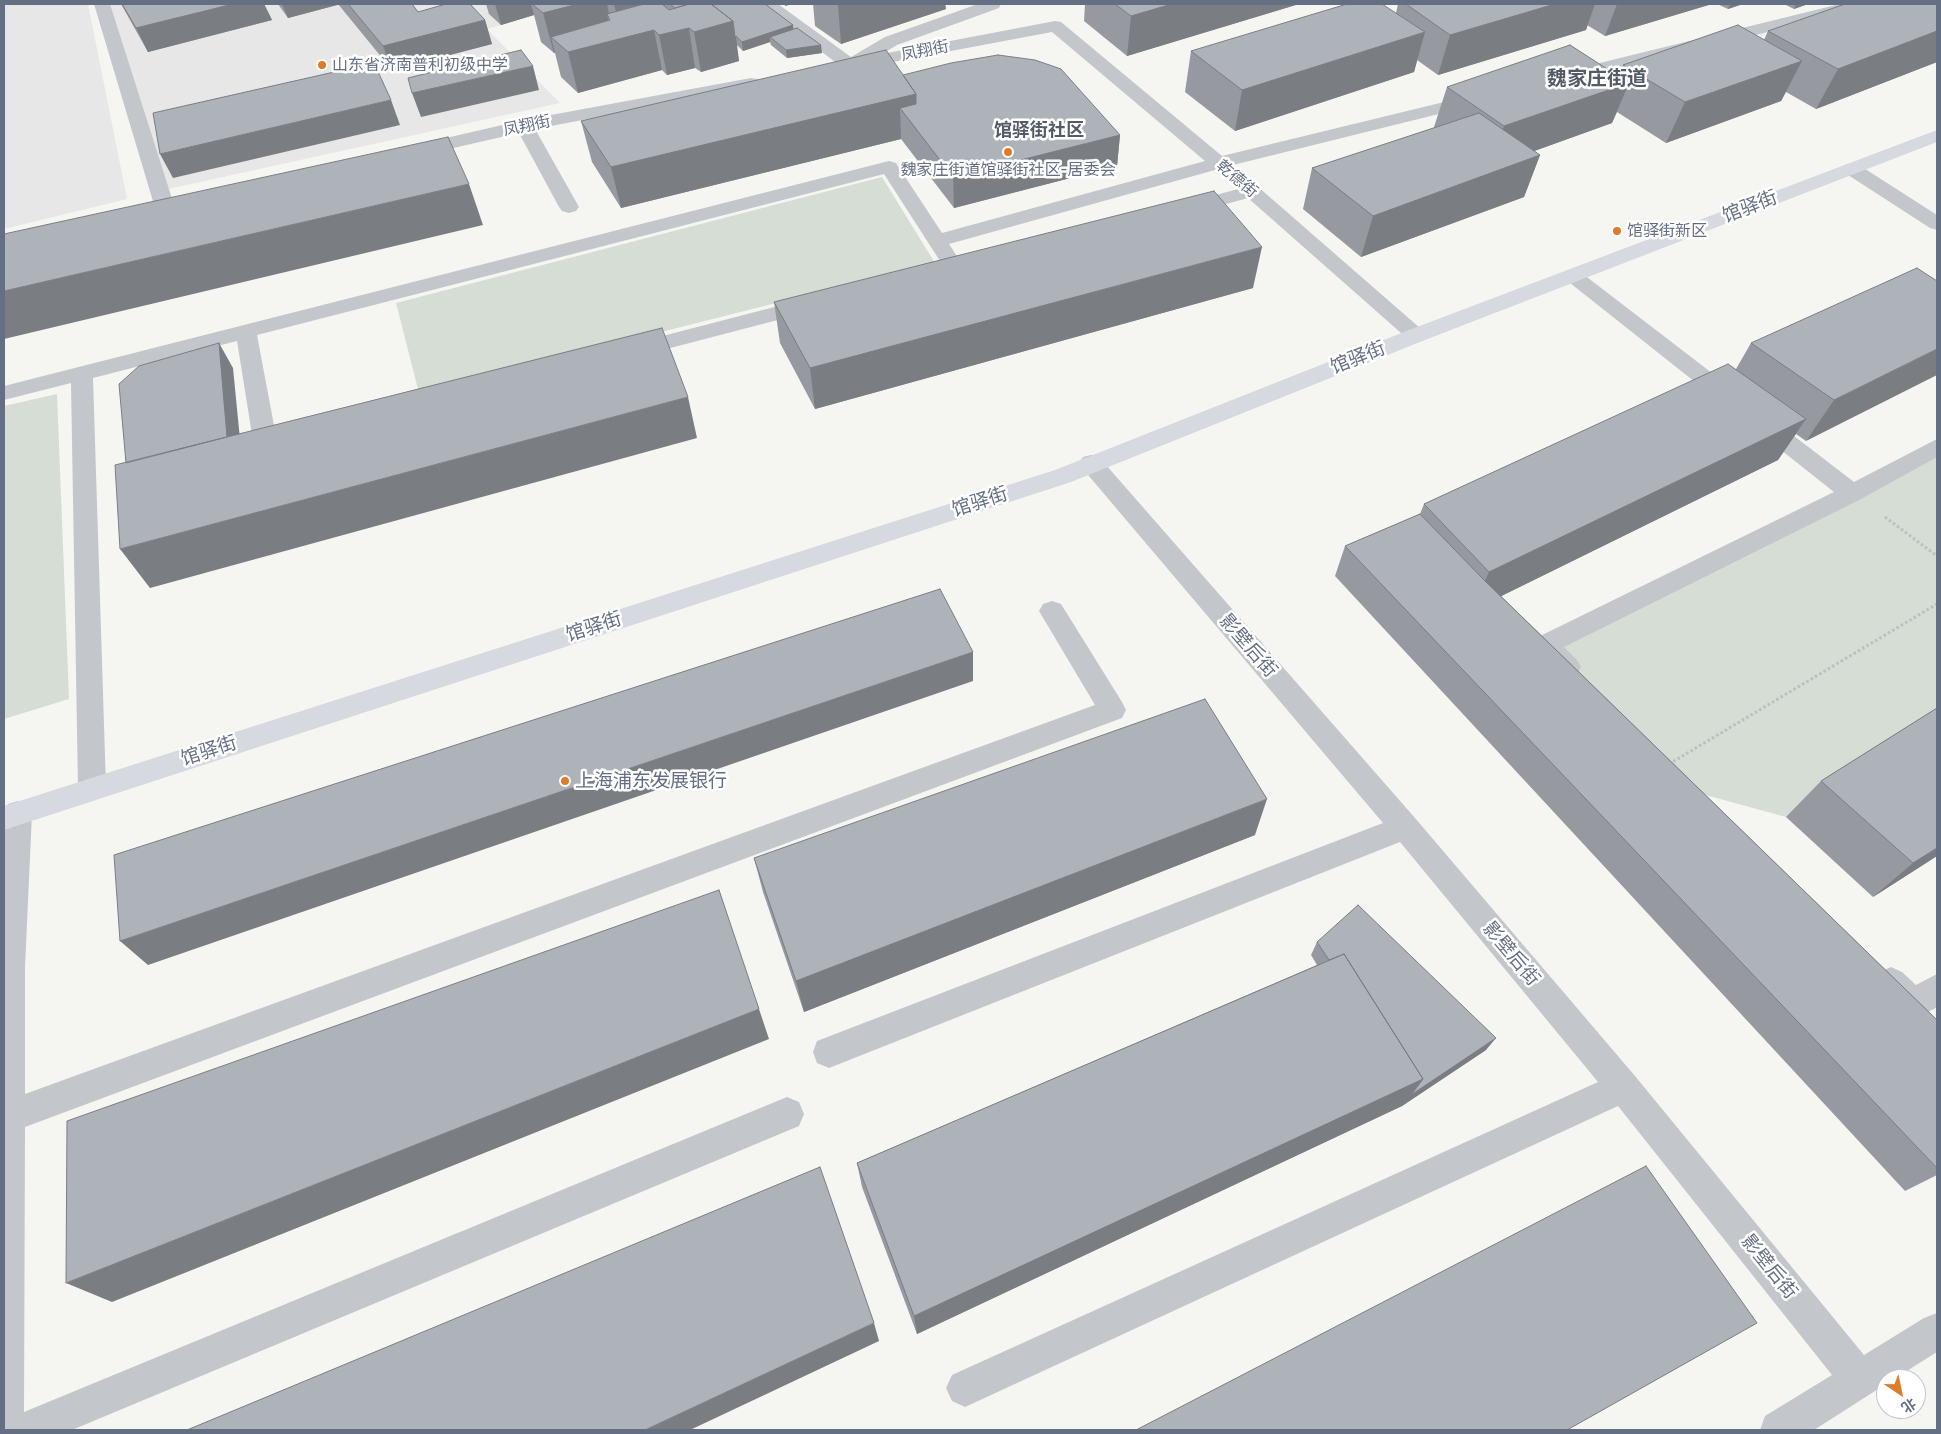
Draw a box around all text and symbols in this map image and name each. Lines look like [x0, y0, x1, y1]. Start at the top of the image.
street label: 凤翔街 [900, 37, 950, 65]
place label: 山东省济南普利初级中学 [332, 55, 508, 75]
marker: 山东省济南普利初级中学 [316, 59, 328, 71]
district label: 魏家庄街道 [1547, 67, 1647, 91]
street label: 凤翔街 [502, 112, 552, 140]
district label: 馆驿街社区 [994, 120, 1084, 142]
marker: 魏家庄街道馆驿街社区-居委会 [1002, 146, 1014, 158]
street label: 乾德街 [1212, 156, 1262, 202]
place label: 魏家庄街道馆驿街社区-居委会 [901, 160, 1115, 180]
street label: 馆驿街 [1719, 186, 1781, 228]
place label: 馆驿街新区 [1627, 221, 1707, 241]
marker: 馆驿街新区 [1611, 225, 1623, 237]
street label: 馆驿街 [1327, 337, 1389, 379]
street label: 馆驿街 [949, 482, 1011, 522]
street label: 馆驿街 [563, 607, 625, 647]
street label: 影壁后街 [1214, 610, 1282, 682]
street label: 馆驿街 [178, 731, 240, 771]
place label: 上海浦东发展银行 [575, 770, 727, 792]
marker: 上海浦东发展银行 [559, 775, 571, 787]
street label: 影壁后街 [1478, 918, 1544, 990]
street label: 影壁后街 [1736, 1230, 1802, 1304]
north arrow [1876, 1369, 1926, 1419]
text: 北 [1898, 1394, 1920, 1417]

